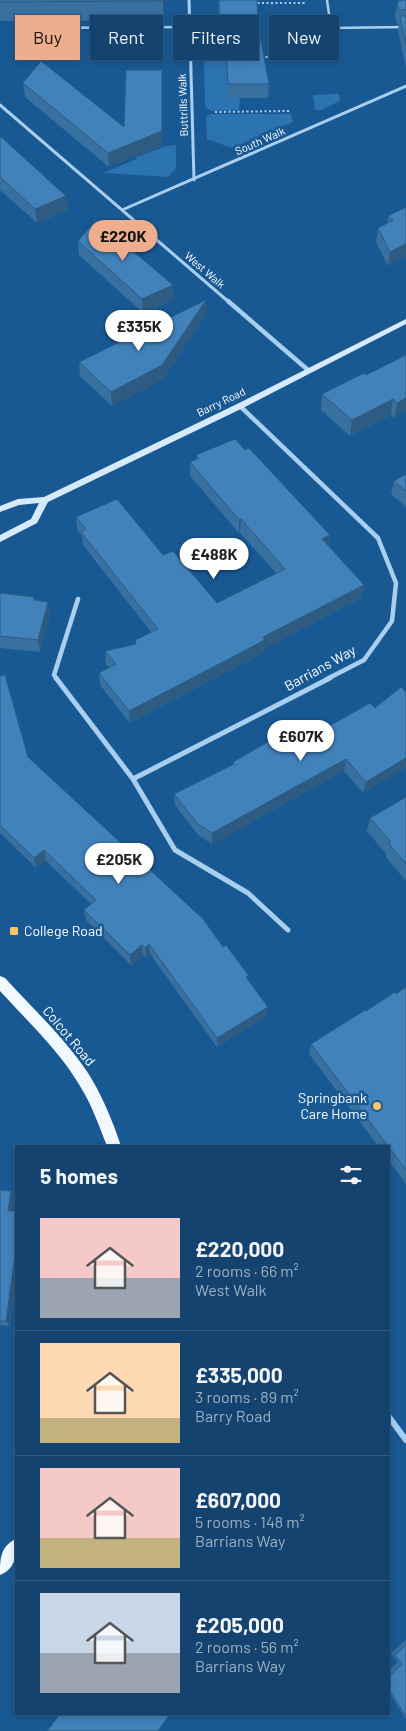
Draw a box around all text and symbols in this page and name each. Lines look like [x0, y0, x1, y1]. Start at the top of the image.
chip: Buy [15, 15, 80, 60]
chip: Rent [90, 15, 163, 60]
chip: Filters [173, 15, 259, 60]
chip: New [269, 15, 339, 60]
street label: Buttrills Walk [175, 73, 190, 137]
street label: South Walk [233, 124, 287, 157]
pin: £220K [88, 220, 158, 262]
text: £220K [100, 226, 146, 245]
street label: West Walk [183, 249, 229, 291]
pin: £335K [104, 310, 174, 352]
text: £335K [116, 316, 162, 335]
street label: Barry Road [194, 384, 247, 419]
pin: £488K [179, 538, 249, 580]
text: £488K [191, 544, 237, 563]
street label: Barrians Way [281, 641, 359, 694]
pin: £607K [266, 720, 336, 762]
text: £607K [278, 726, 324, 745]
pin: £205K [84, 842, 154, 885]
text: £205K [96, 849, 142, 868]
place label: College Road [24, 922, 103, 939]
marker: College Road [8, 925, 20, 937]
street label: Colcot Road [39, 1002, 99, 1069]
place label: Springbank Care Home [298, 1089, 367, 1122]
marker: Springbank Care Home [371, 1100, 383, 1112]
icon: filters [337, 1161, 365, 1189]
text: 5 homes [40, 1163, 118, 1188]
text: £220,000 [195, 1236, 284, 1261]
icon: home [80, 1238, 140, 1298]
text: 2 rooms · 66 m² [195, 1261, 299, 1280]
text: West Walk [195, 1280, 267, 1299]
text: £335,000 [195, 1362, 283, 1387]
icon: home [80, 1363, 140, 1423]
text: 3 rooms · 89 m² [195, 1387, 299, 1406]
text: Barry Road [195, 1406, 271, 1425]
text: £607,000 [195, 1487, 281, 1512]
icon: home [80, 1488, 140, 1548]
text: 5 rooms · 148 m² [195, 1512, 305, 1531]
text: Barrians Way [195, 1531, 285, 1550]
text: £205,000 [195, 1612, 284, 1637]
icon: home [80, 1613, 140, 1673]
text: 2 rooms · 56 m² [195, 1637, 299, 1656]
text: Barrians Way [195, 1656, 285, 1675]

